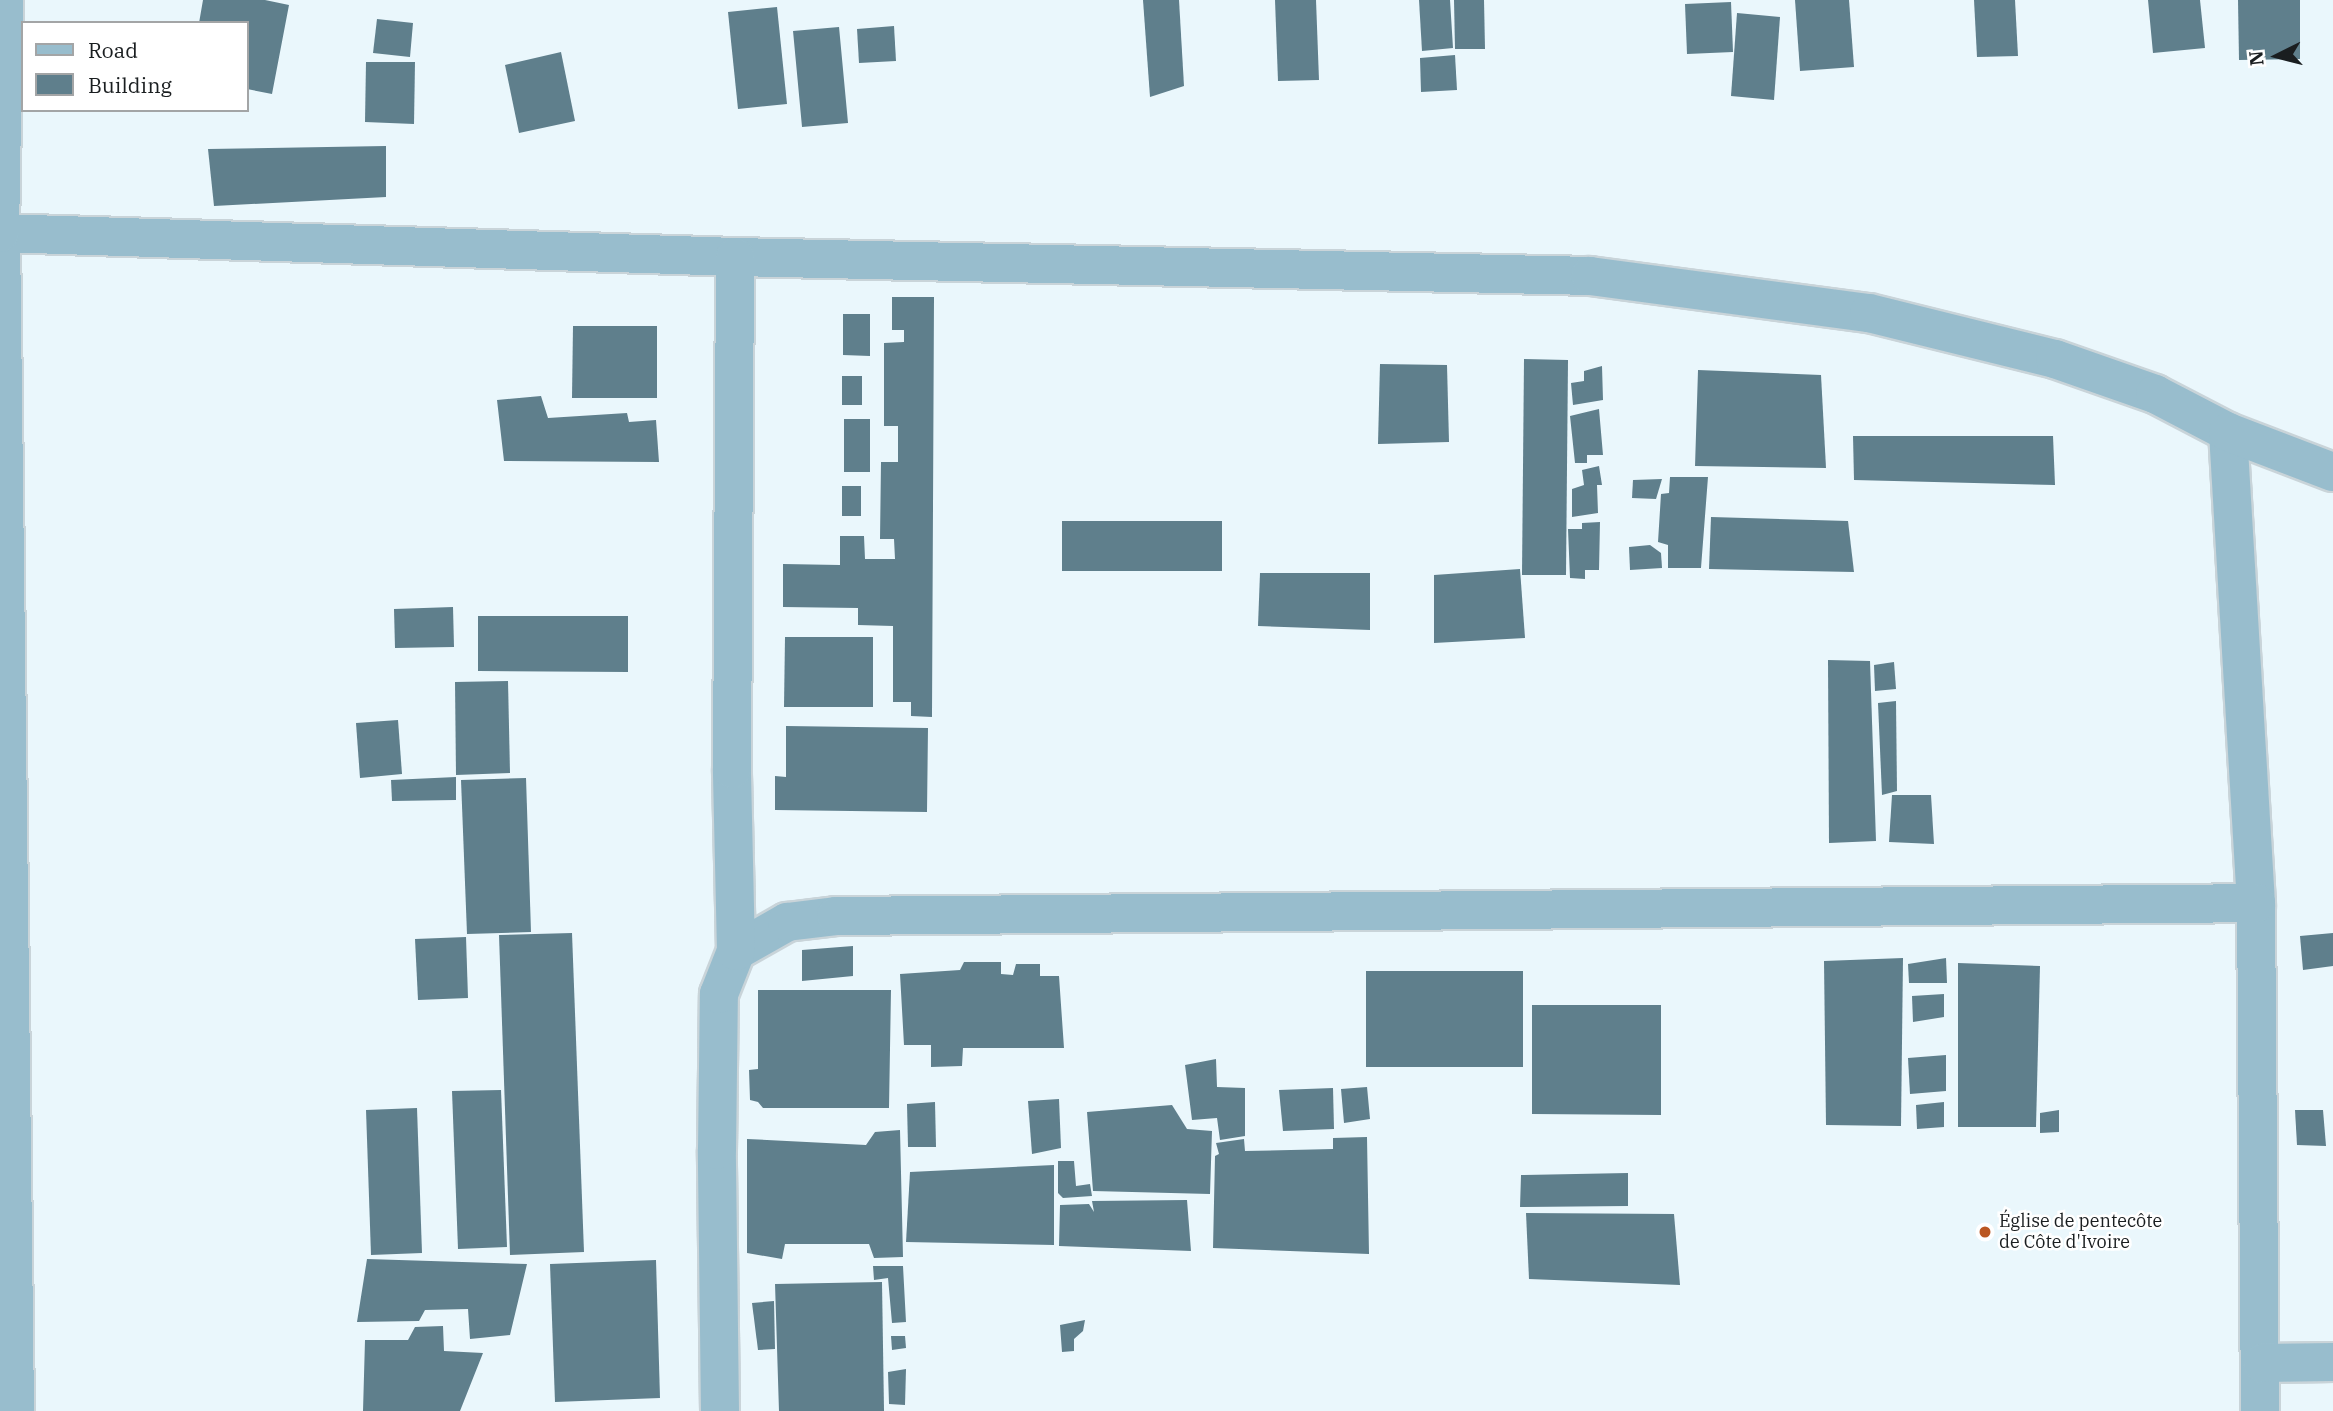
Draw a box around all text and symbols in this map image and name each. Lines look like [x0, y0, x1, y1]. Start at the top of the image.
legend [21, 21, 248, 112]
north arrow [2242, 21, 2312, 91]
text: Road [88, 36, 138, 64]
text: N [2243, 49, 2269, 67]
text: Building [88, 71, 172, 99]
place label: Église de pentecôte de Côte d'Ivoire [1999, 1211, 2162, 1254]
marker: Église de pentecôte de Côte d'Ivoire [1977, 1224, 1993, 1240]

